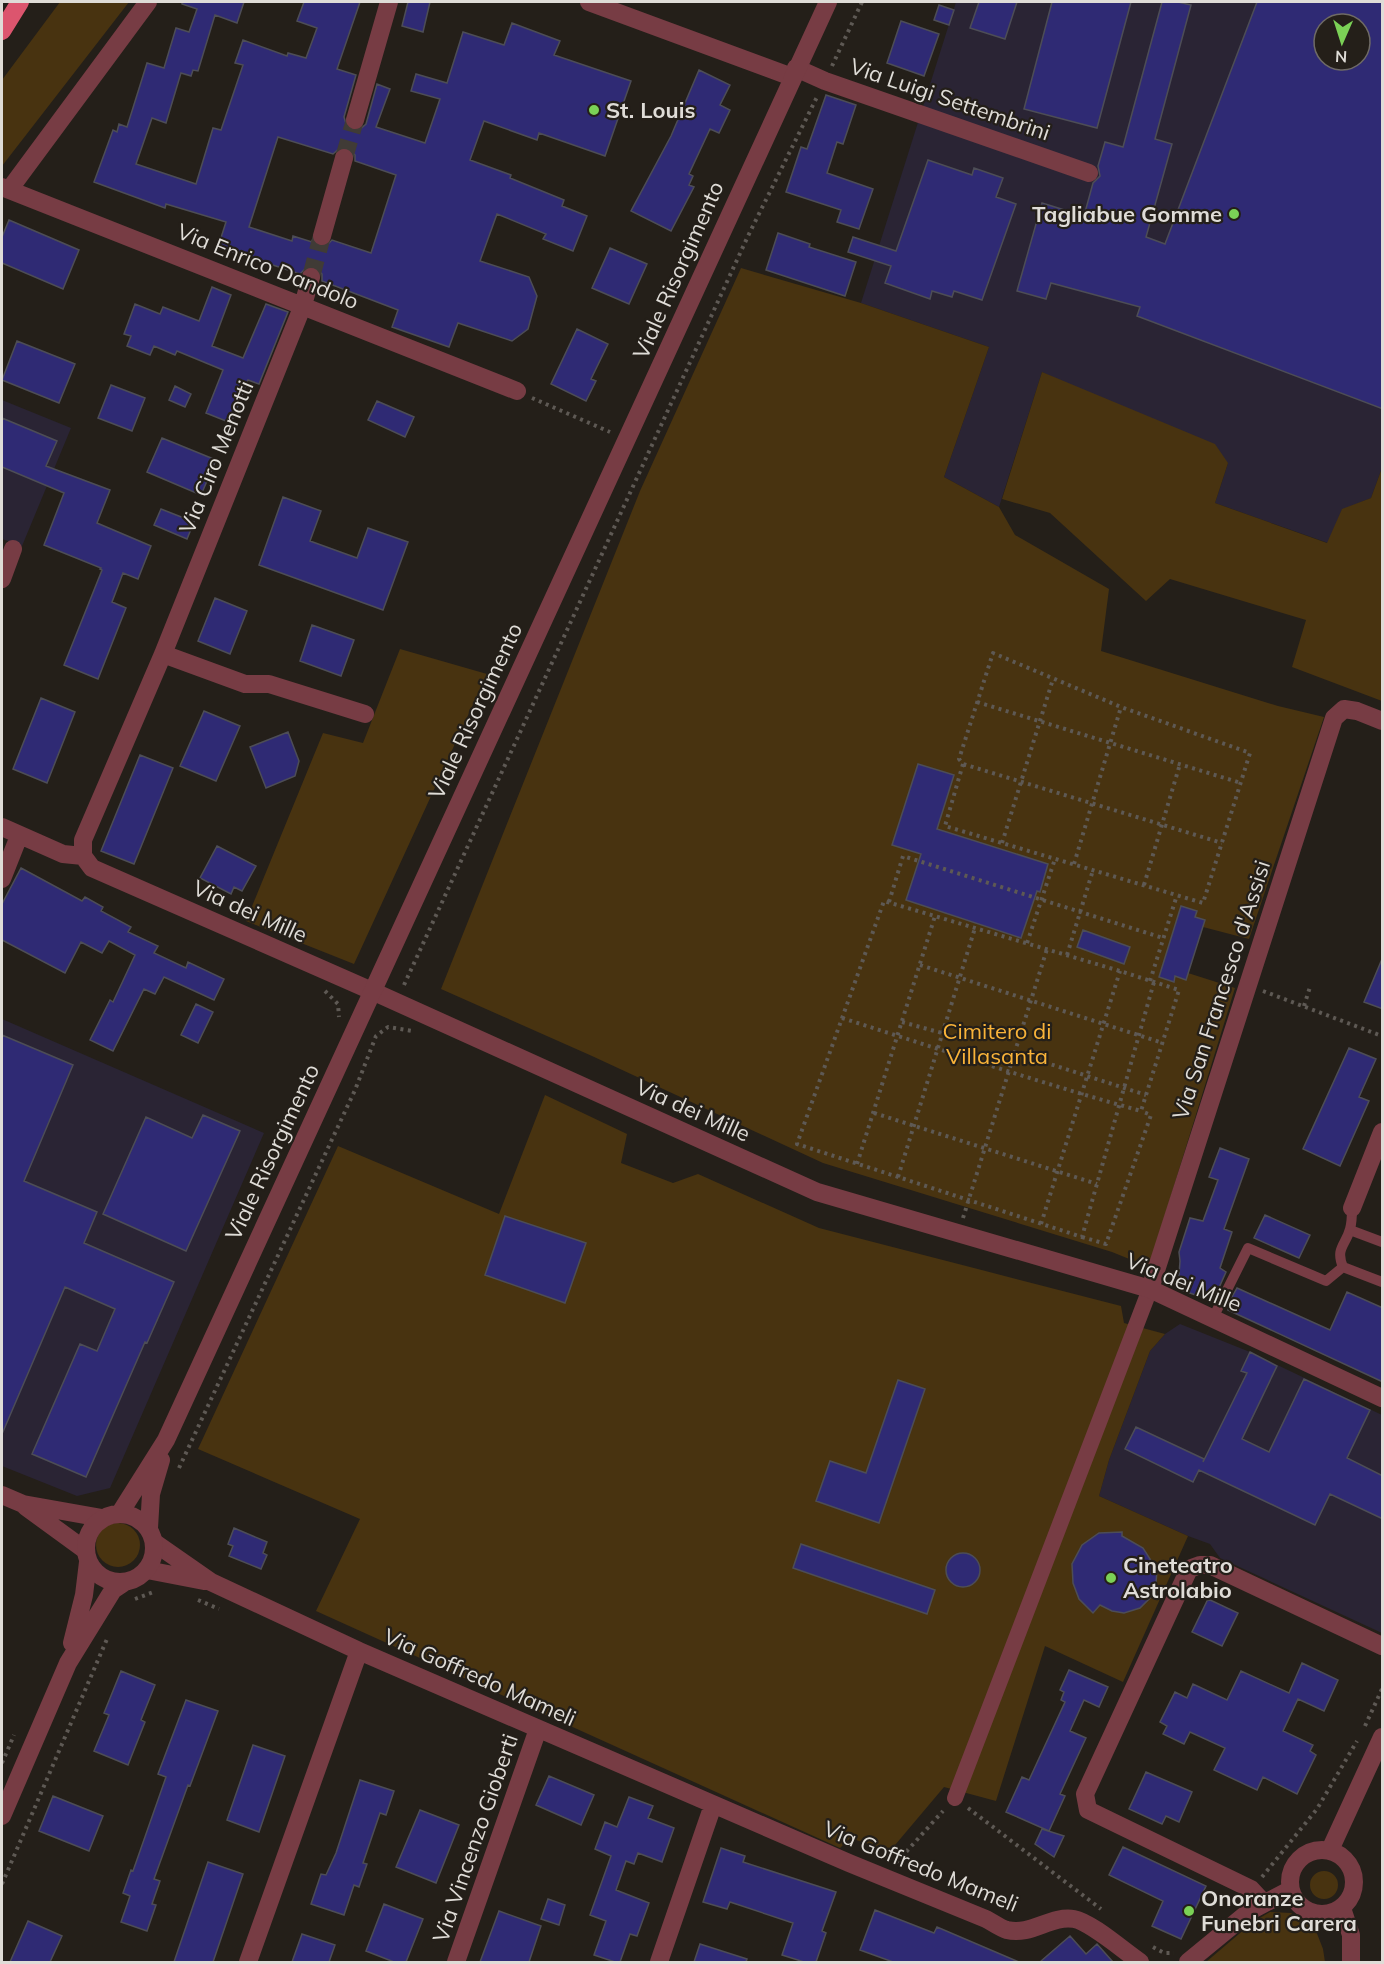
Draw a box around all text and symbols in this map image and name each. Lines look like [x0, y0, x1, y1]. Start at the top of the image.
north arrow [1312, 12, 1372, 72]
text: N [1335, 47, 1348, 67]
street label: Via Luigi Settembrini [846, 52, 1054, 146]
place label: St. Louis [606, 96, 695, 124]
marker: St. Louis [587, 103, 601, 117]
street label: Viale Risorgimento [626, 177, 730, 363]
place label: Tagliabue Gomme [1032, 200, 1222, 228]
marker: Tagliabue Gomme [1227, 207, 1241, 221]
street label: Via Enrico Dandolo [173, 217, 363, 315]
street label: Via Ciro Menotti [173, 376, 259, 538]
street label: Viale Risorgimento [422, 618, 528, 804]
street label: Via San Francesco d'Assisi [1166, 857, 1276, 1123]
street label: Via dei Mille [188, 873, 312, 949]
park label: Cimitero di Villasanta [943, 1017, 1051, 1070]
street label: Viale Risorgimento [219, 1059, 325, 1245]
street label: Via dei Mille [631, 1072, 755, 1148]
street label: Via dei Mille [1122, 1246, 1246, 1318]
place label: Cineteatro Astrolabio [1123, 1551, 1233, 1604]
marker: Cineteatro Astrolabio [1104, 1571, 1118, 1585]
street label: Via Goffredo Mameli [379, 1622, 581, 1732]
street label: Via Vincenzo Gioberti [426, 1730, 524, 1946]
street label: Via Goffredo Mameli [819, 1814, 1023, 1918]
place label: Onoranze Funebri Carera [1201, 1884, 1357, 1937]
marker: Onoranze Funebri Carera [1182, 1904, 1196, 1918]

